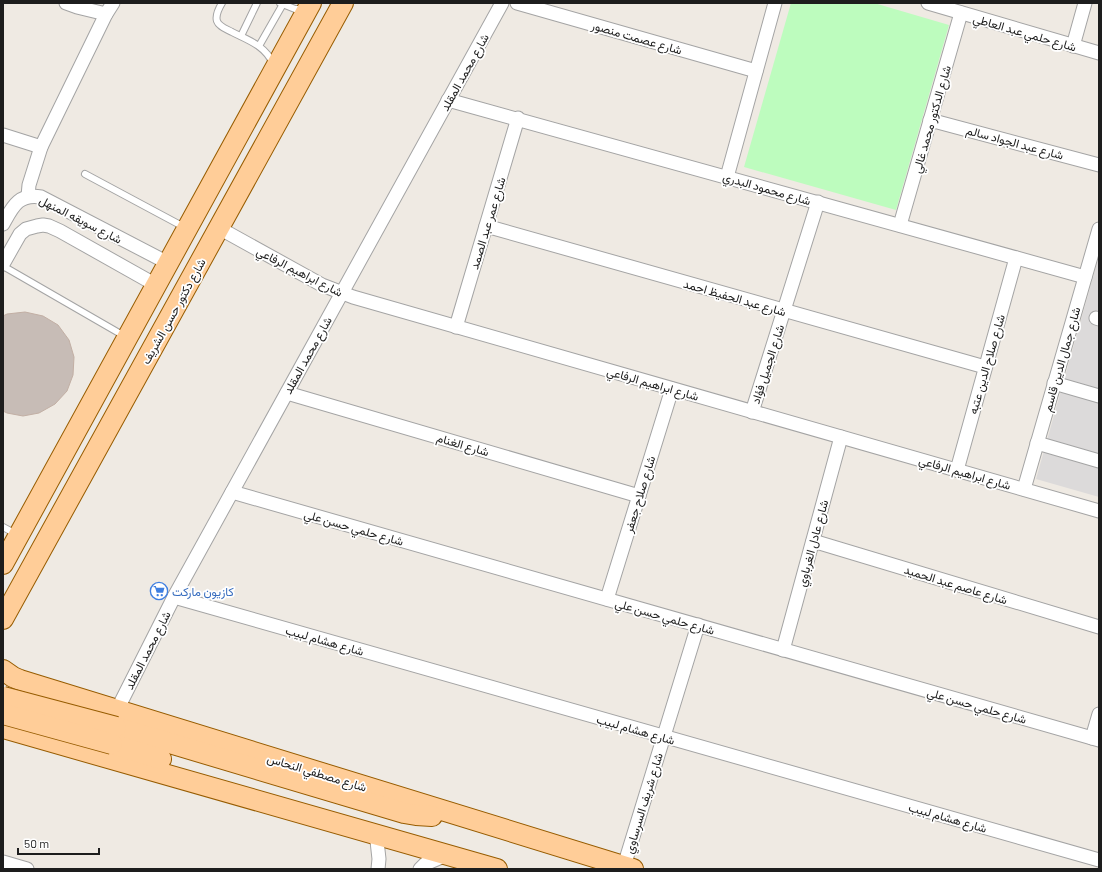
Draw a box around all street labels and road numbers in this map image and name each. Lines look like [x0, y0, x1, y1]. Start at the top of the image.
street label: شارع حلمي عبد العاطي [971, 11, 1078, 57]
street label: شارع عصمت منصور [588, 17, 684, 60]
street label: شارع محمد المقلد [437, 31, 494, 114]
street label: شارع الدكتور محمد غالي [909, 64, 957, 176]
street label: شارع عبد الجواد سالم [964, 122, 1065, 165]
street label: شارع محمود البدري [720, 169, 813, 211]
street label: شارع عمر عبد الصمد [466, 175, 511, 272]
street label: شارع سويقه المنهل [36, 192, 125, 249]
street label: شارع ابراهيم الرفاعي [253, 243, 345, 302]
street label: شارع دكتور حسن الشريف [138, 256, 211, 368]
street label: شارع عبد الحفيظ احمد [681, 276, 788, 321]
street label: شارع جمال الدين قاسم [1039, 305, 1086, 414]
street label: شارع صلاح الدين عتبه [965, 313, 1010, 416]
street label: شارع محمد المقلد [280, 314, 337, 397]
street label: شارع الجميل فؤاد [748, 323, 789, 406]
street label: شارع ابراهيم الرفاعي [604, 363, 701, 407]
street label: شارع الغنام [434, 430, 491, 461]
street label: شارع ابراهيم الرفاعي [916, 452, 1013, 496]
street label: شارع صلاح جعفر [620, 454, 660, 536]
street label: شارع عادل الغرباوي [794, 498, 834, 589]
street label: شارع حلمي حسن علي [302, 506, 405, 552]
street label: شارع عاصم عبد الحميد [902, 562, 1009, 609]
street label: شارع حلمي حسن علي [613, 595, 716, 641]
street label: شارع محمد المقلد [121, 608, 175, 693]
street label: شارع هشام لبيب [283, 622, 366, 661]
street label: شارع حلمي حسن علي [925, 684, 1028, 730]
street label: شارع هشام لبيب [594, 711, 677, 750]
street label: شارع مصطفي النحاس [264, 750, 368, 798]
street label: شارع شريف السرساوي [621, 751, 669, 856]
street label: شارع هشام لبيب [906, 799, 989, 838]

